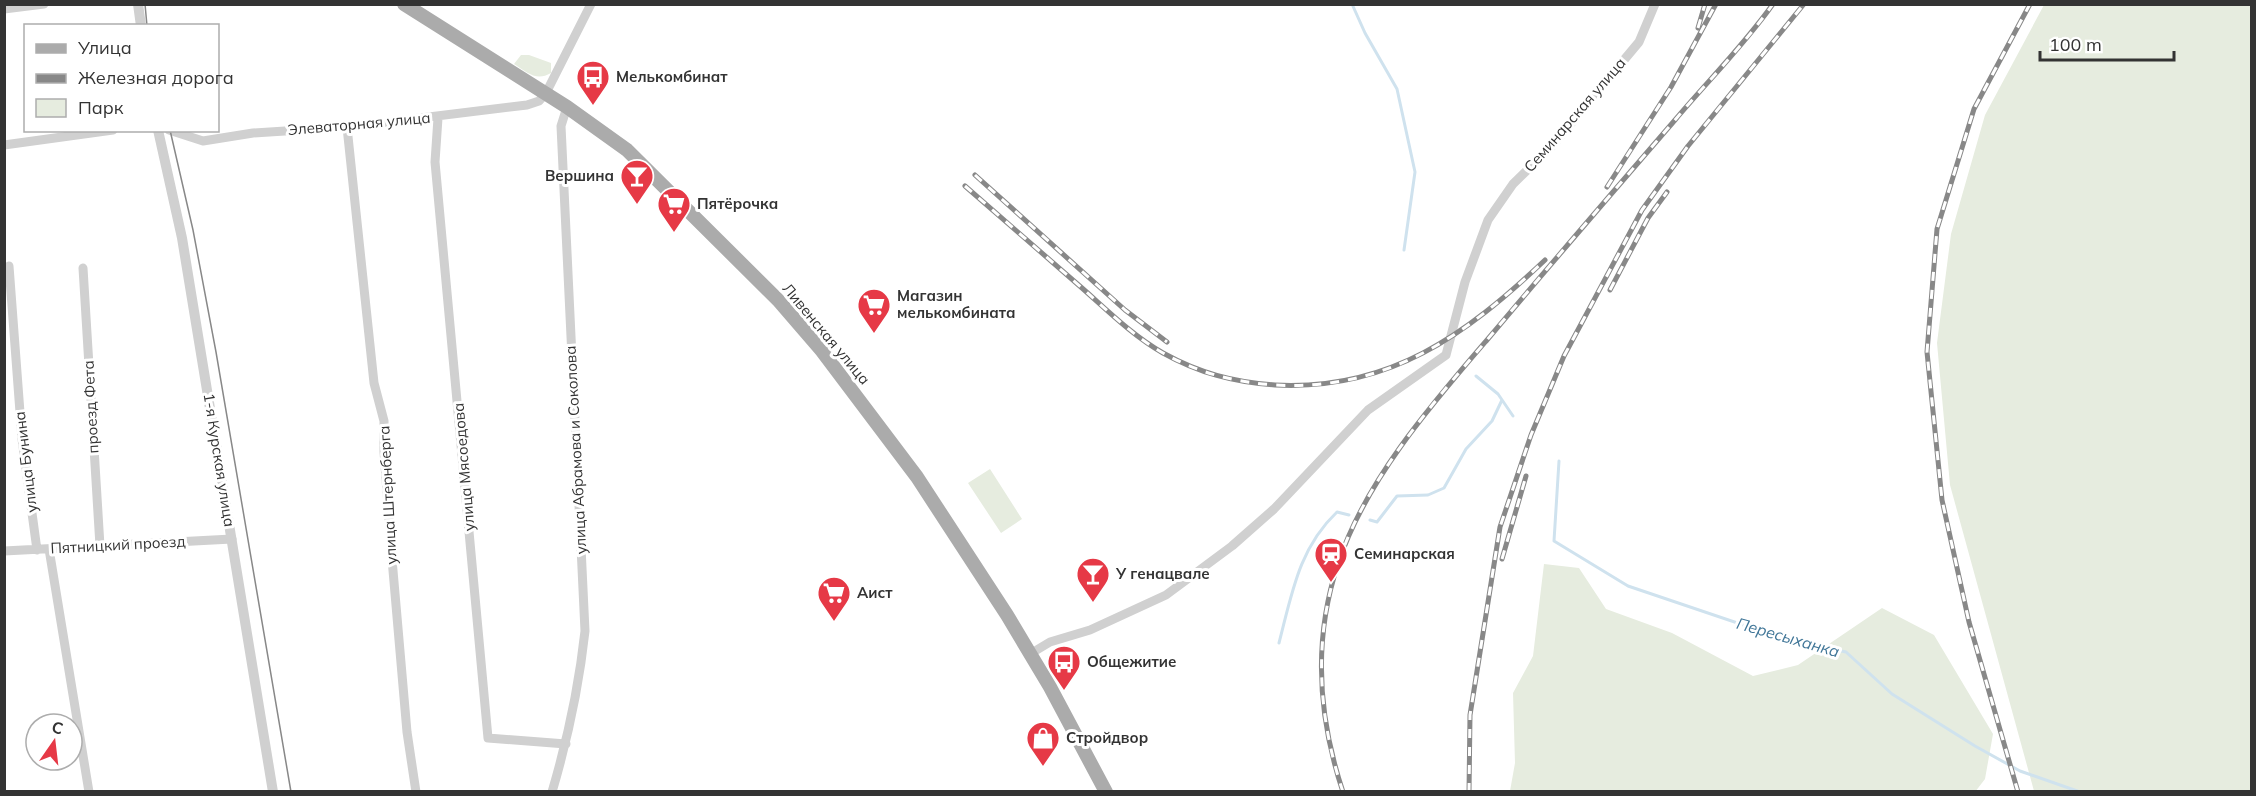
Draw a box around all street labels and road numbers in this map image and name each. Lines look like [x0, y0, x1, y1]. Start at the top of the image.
street label: Семинарская улица [1520, 54, 1629, 176]
street label: Элеваторная улица [287, 108, 431, 139]
street label: Ливенская улица [778, 279, 874, 388]
street label: улица Абрамова и Соколова [561, 345, 590, 555]
street label: проезд Фета [79, 360, 102, 454]
street label: 1-я Курская улица [200, 392, 239, 528]
street label: улица Мясоедова [448, 402, 479, 532]
street label: улица Бунина [10, 410, 41, 514]
street label: улица Штернберга [374, 425, 401, 565]
street label: Пятницкий проезд [50, 531, 186, 558]

